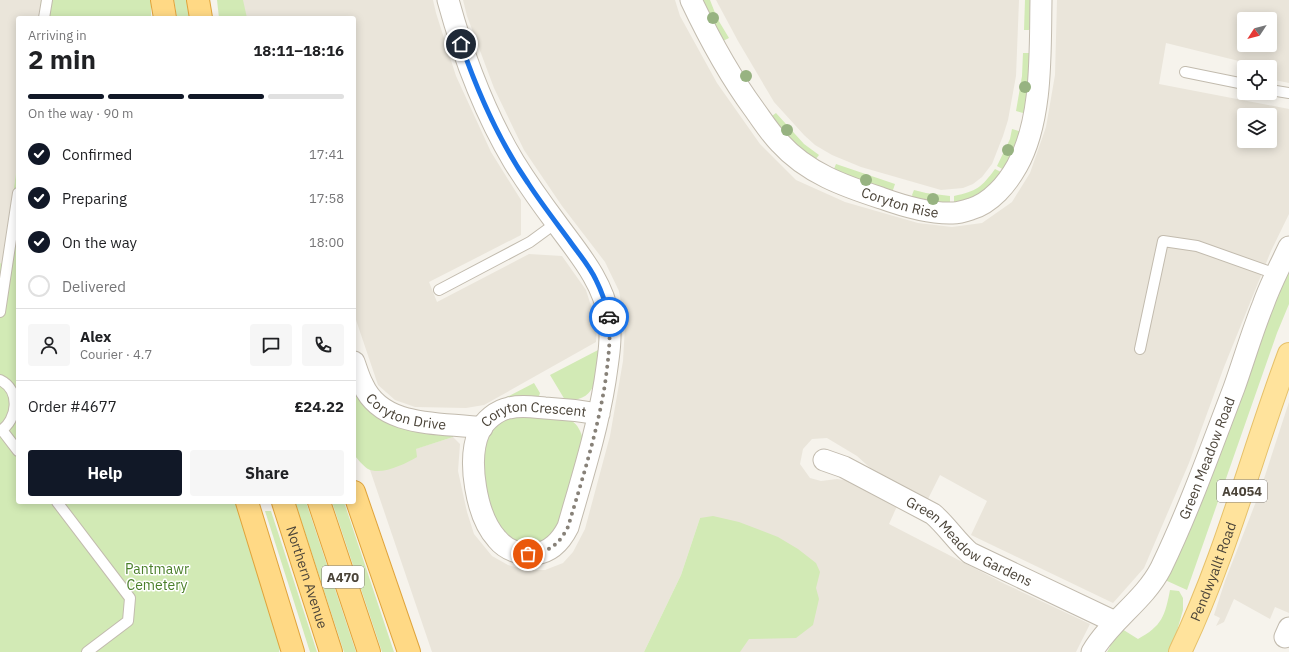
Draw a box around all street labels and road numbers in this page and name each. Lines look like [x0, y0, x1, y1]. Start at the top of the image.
street label: Coryton Rise [859, 183, 940, 222]
street label: Coryton Drive [362, 389, 447, 434]
street label: Green Meadow Road [1175, 394, 1239, 522]
street label: Coryton Crescent [477, 397, 588, 431]
road number: A4054 [1217, 480, 1267, 502]
street label: Green Meadow Gardens [903, 492, 1035, 590]
street label: Pendwyallt Road [1186, 520, 1240, 624]
street label: Northern Avenue [282, 524, 332, 631]
road number: A470 [322, 566, 364, 588]

